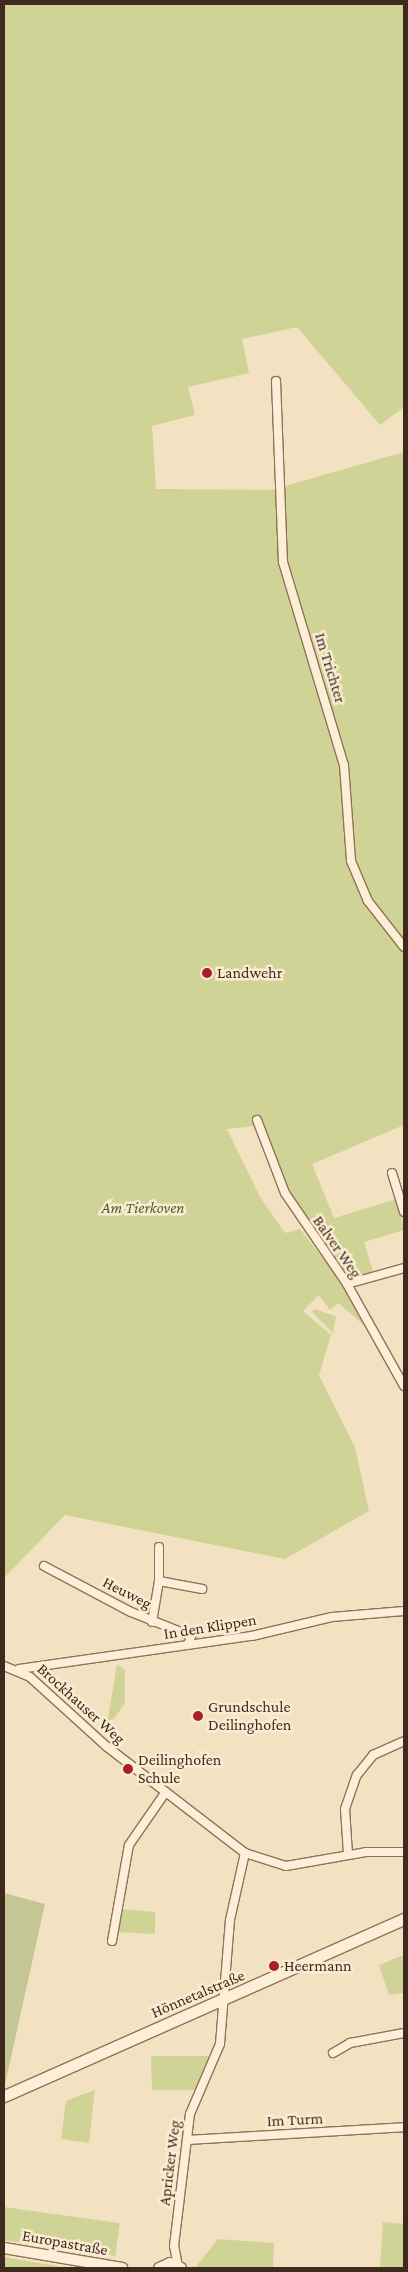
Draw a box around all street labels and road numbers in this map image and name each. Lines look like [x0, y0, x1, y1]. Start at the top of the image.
street label: Im Trichter [310, 631, 350, 705]
street label: Balver Weg [308, 1212, 366, 1282]
street label: Heuweg [99, 1573, 155, 1613]
street label: In den Klippen [162, 1610, 258, 1644]
street label: Brockhauser Weg [33, 1660, 129, 1748]
street label: Hönnetalstraße [148, 1966, 248, 2022]
street label: Im Turm [266, 2109, 324, 2131]
street label: Apricker Weg [155, 2119, 185, 2207]
street label: Europastraße [21, 2226, 109, 2260]

